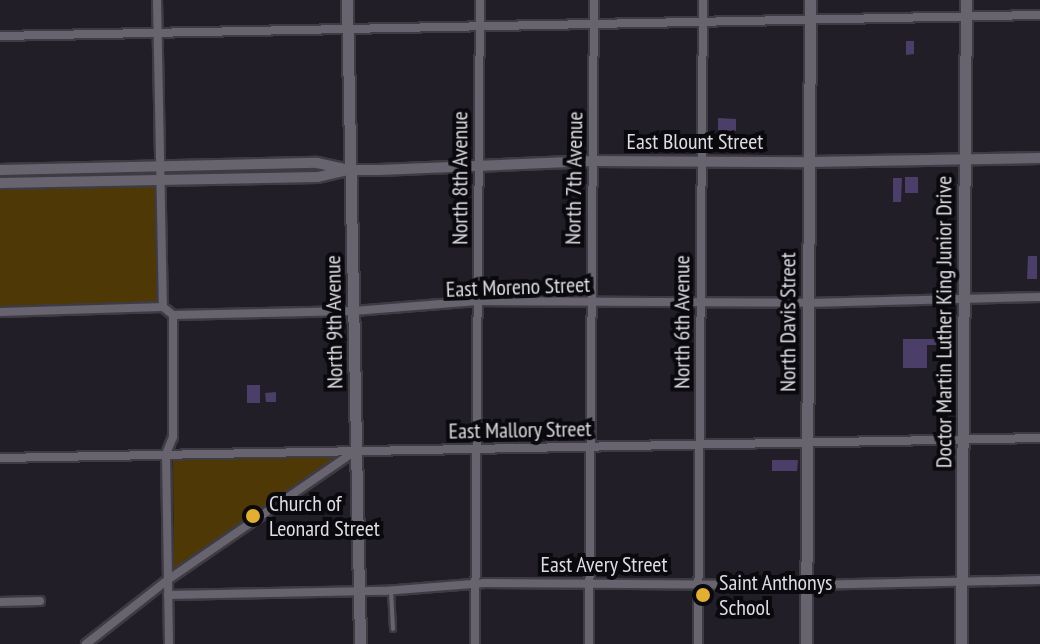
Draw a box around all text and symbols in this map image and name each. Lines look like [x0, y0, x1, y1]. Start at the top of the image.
street label: North 8th Avenue [447, 111, 473, 245]
street label: North 7th Avenue [560, 111, 588, 245]
street label: East Blount Street [627, 129, 763, 155]
street label: Doctor Martin Luther King Junior Drive [931, 176, 957, 468]
street label: North Davis Street [775, 252, 801, 392]
street label: North 9th Avenue [320, 255, 348, 389]
street label: North 6th Avenue [669, 255, 695, 389]
street label: East Moreno Street [445, 271, 591, 303]
street label: East Mallory Street [448, 416, 592, 444]
place label: Church of Leonard Street [269, 490, 380, 542]
marker: Church of Leonard Street [244, 507, 262, 525]
street label: East Avery Street [540, 552, 668, 578]
place label: Saint Anthonys School [719, 569, 833, 620]
marker: Saint Anthonys School [694, 586, 712, 604]

